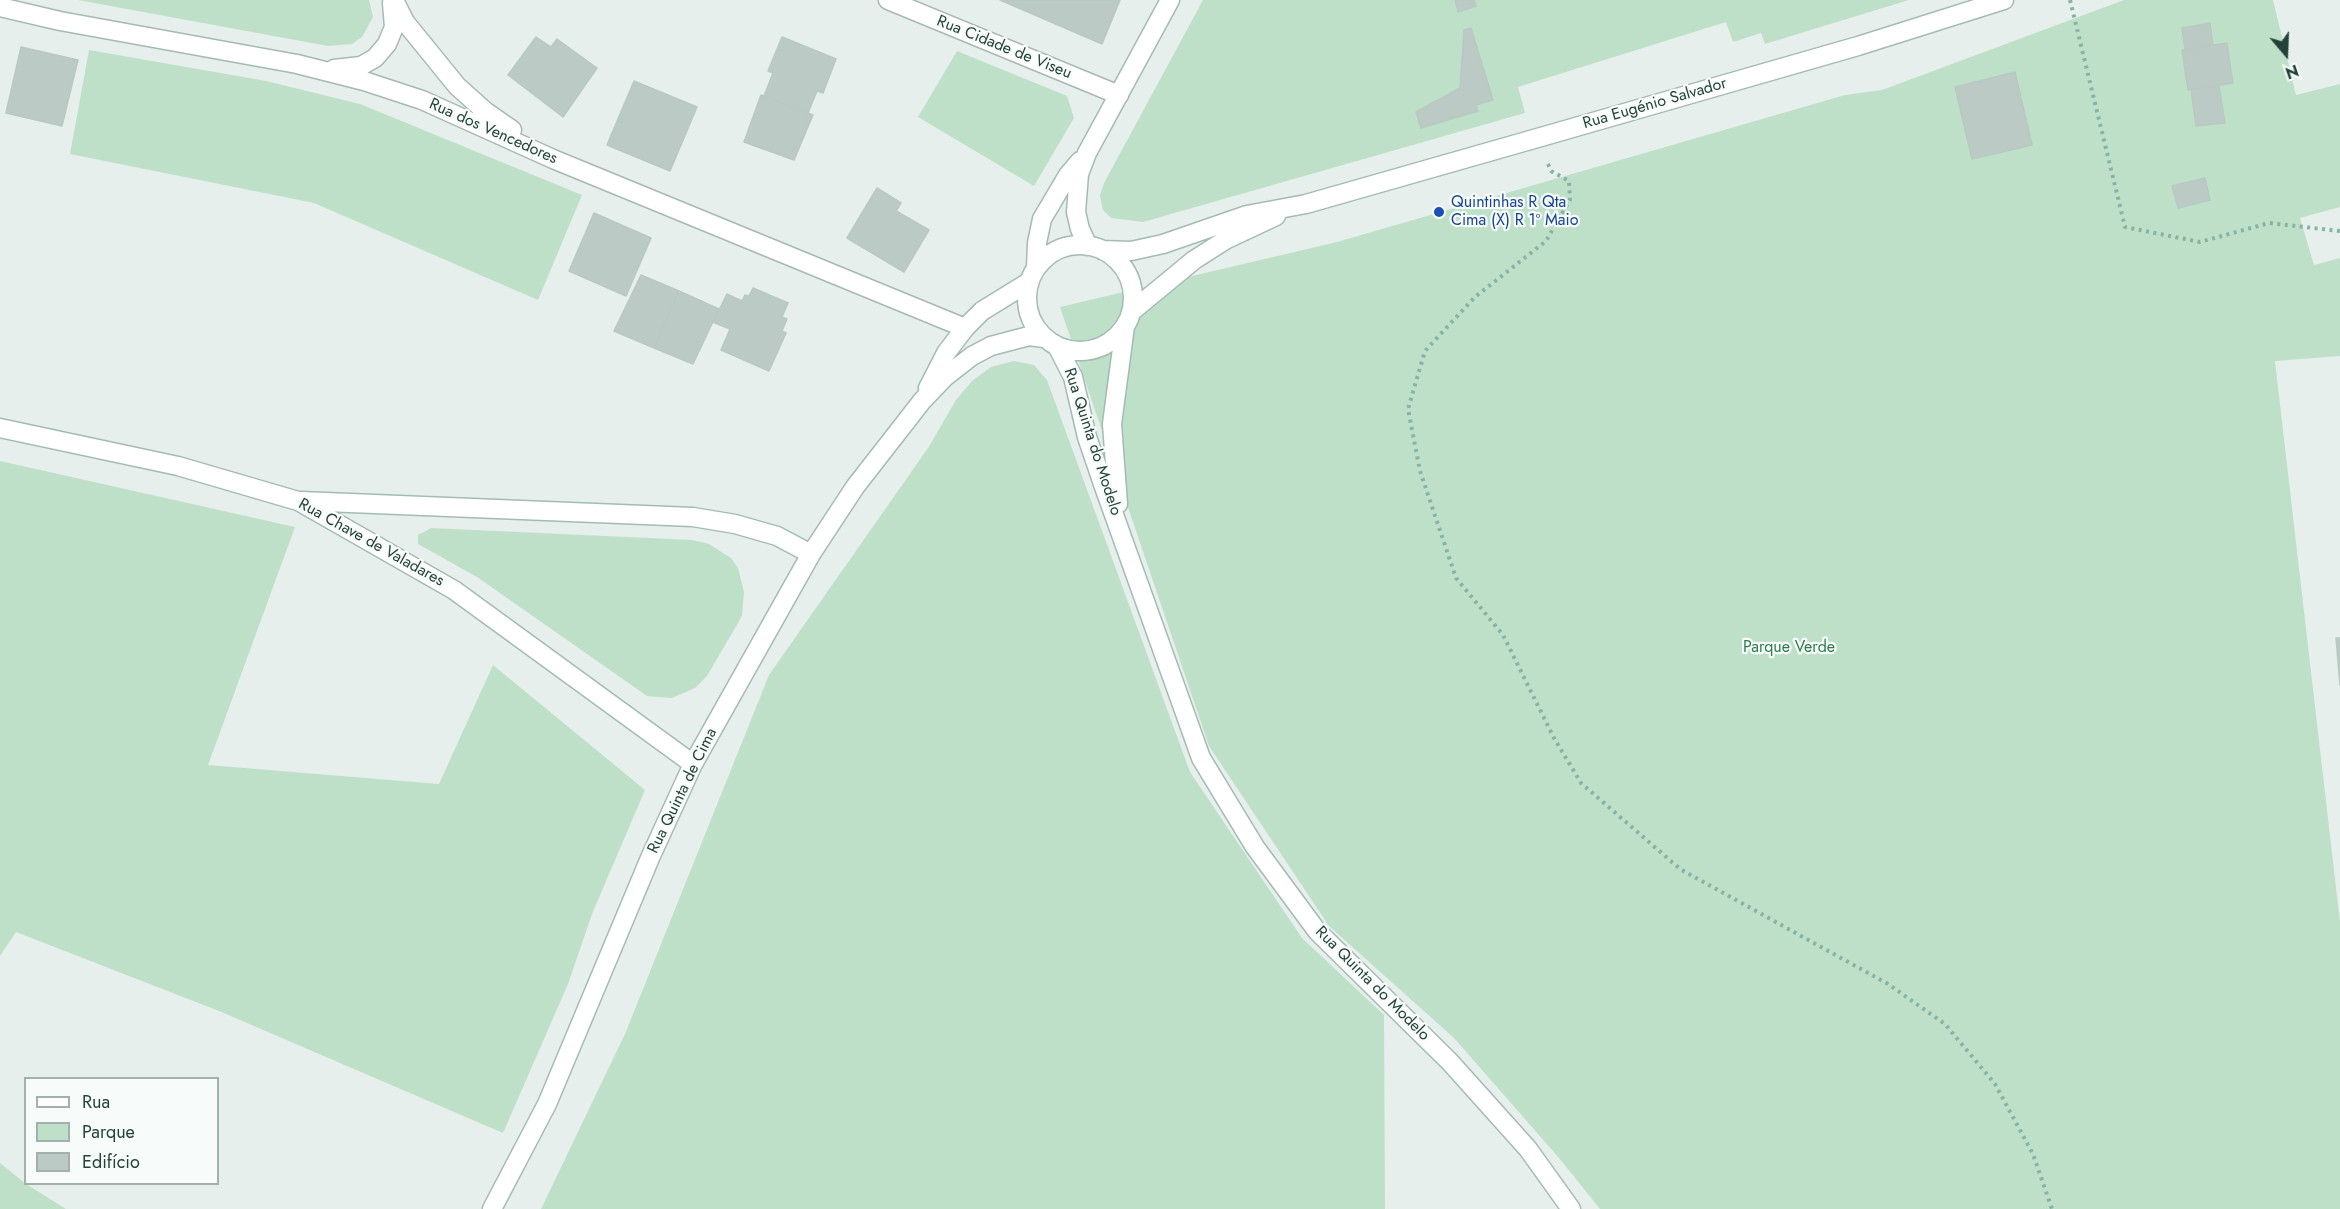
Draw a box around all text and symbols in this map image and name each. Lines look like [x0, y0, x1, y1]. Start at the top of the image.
street label: Rua Cidade de Viseu [934, 12, 1074, 84]
north arrow [2256, 24, 2316, 84]
text: N [2282, 59, 2302, 84]
street label: Rua Eugénio Salvador [1581, 74, 1729, 134]
street label: Rua dos Vencedores [426, 95, 560, 169]
place label: Quintinhas R Qta Cima (X) R 1º Maio [1451, 193, 1578, 231]
marker: Quintinhas R Qta Cima (X) R 1º Maio [1432, 205, 1446, 219]
street label: Rua Quinta do Modelo [1059, 366, 1125, 518]
street label: Rua Chave de Valadares [295, 495, 447, 591]
park label: Parque Verde [1743, 638, 1835, 658]
street label: Rua Quinta de Cima [644, 725, 722, 857]
street label: Rua Quinta do Modelo [1311, 923, 1433, 1045]
legend [24, 1077, 219, 1185]
text: Rua [82, 1089, 110, 1115]
text: Parque [82, 1119, 135, 1145]
text: Edifício [82, 1149, 140, 1175]

